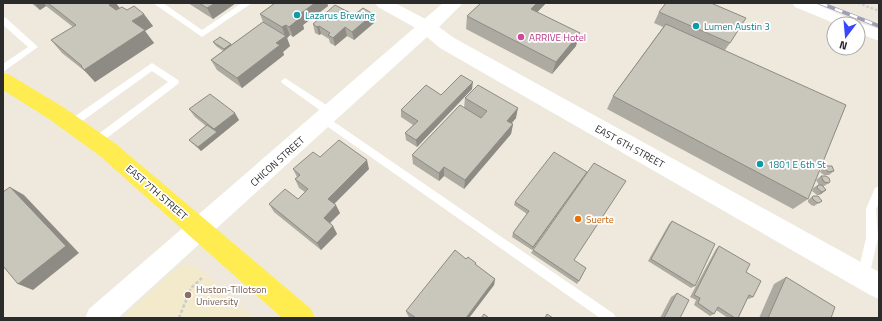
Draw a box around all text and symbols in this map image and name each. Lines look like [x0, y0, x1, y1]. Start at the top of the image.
place label: Lazarus Brewing [305, 8, 375, 23]
marker: Lazarus Brewing [292, 10, 302, 20]
north arrow [826, 16, 866, 56]
place label: Lumen Austin 3 [704, 19, 770, 34]
marker: Lumen Austin 3 [691, 21, 701, 31]
place label: ARRIVE Hotel [529, 30, 586, 45]
marker: ARRIVE Hotel [516, 32, 526, 42]
text: N [837, 37, 849, 54]
street label: EAST 6TH STREET [592, 121, 668, 172]
street label: CHICON STREET [247, 132, 308, 190]
place label: 1801 E 6th St [768, 157, 826, 172]
marker: 1801 E 6th St [755, 159, 765, 169]
street label: EAST 7TH STREET [123, 161, 191, 224]
place label: Suerte [586, 212, 614, 227]
marker: Suerte [573, 214, 583, 224]
place label: Huston-Tillotson University [196, 282, 267, 309]
marker: Huston-Tillotson University [183, 290, 193, 300]

